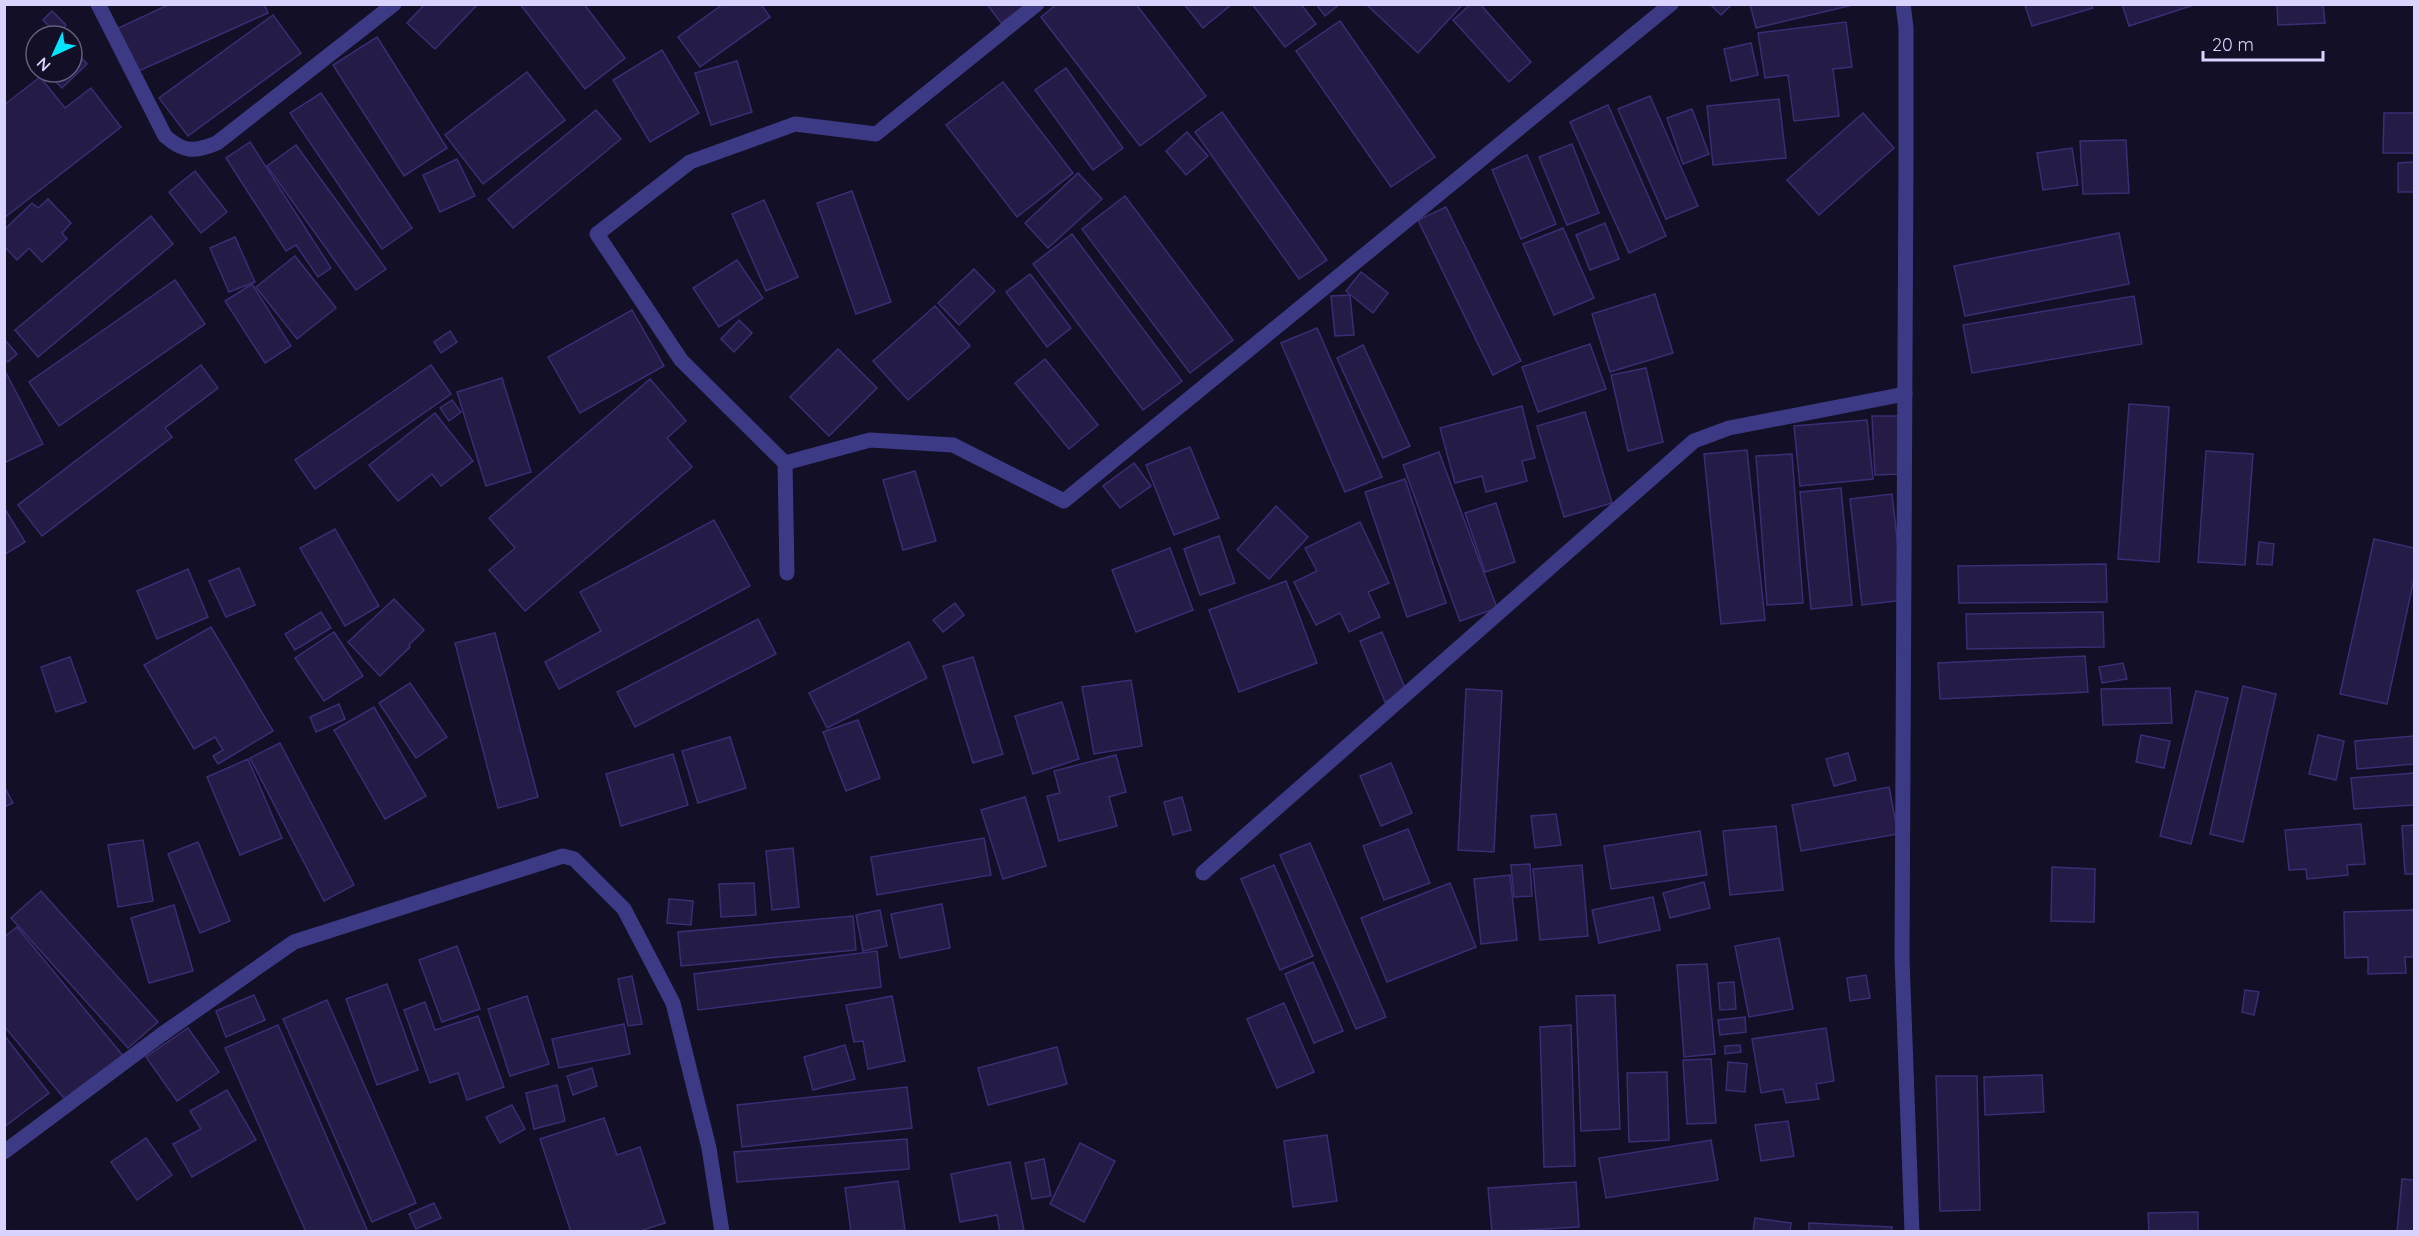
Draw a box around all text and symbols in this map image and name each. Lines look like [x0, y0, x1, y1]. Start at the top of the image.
north arrow [24, 24, 84, 84]
scale bar [2203, 24, 2323, 62]
text: 20 m [2212, 33, 2254, 56]
text: N [32, 53, 55, 76]

